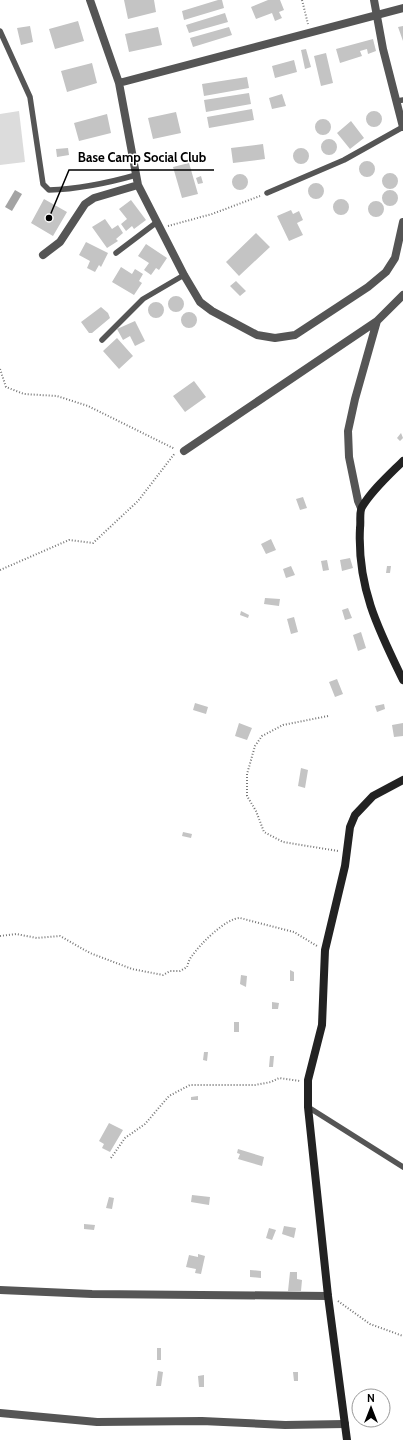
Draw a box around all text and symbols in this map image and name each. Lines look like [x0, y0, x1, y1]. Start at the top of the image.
callout: Base Camp Social Club [69, 145, 214, 170]
text: Base Camp Social Club [78, 149, 207, 165]
north arrow [351, 1388, 391, 1428]
text: N [367, 1391, 375, 1405]

